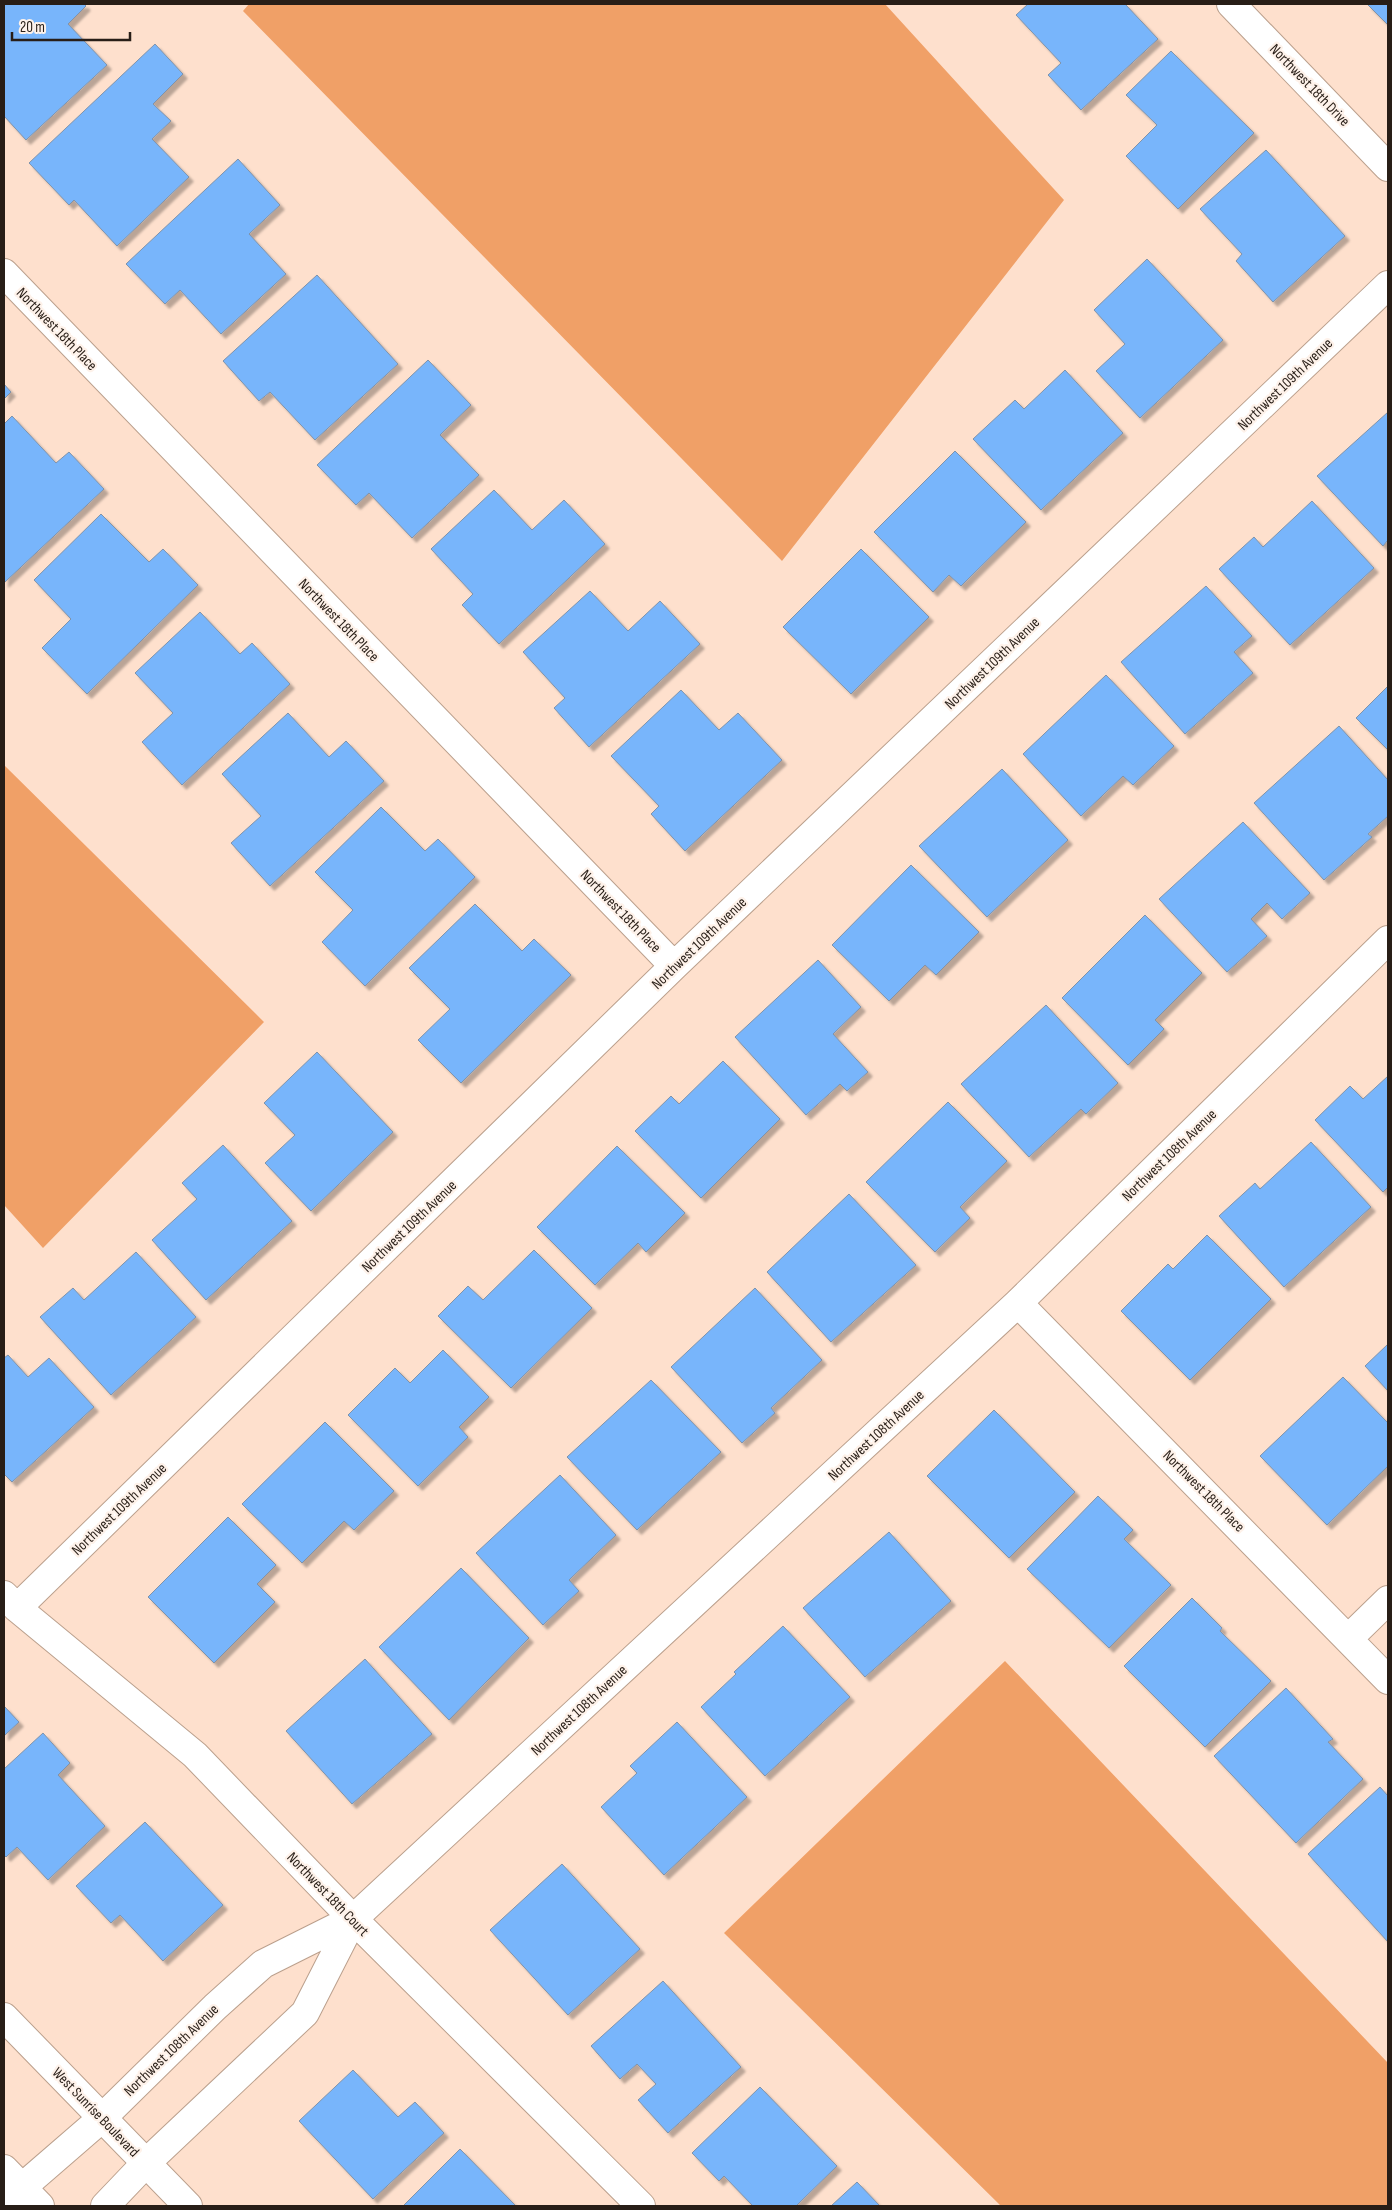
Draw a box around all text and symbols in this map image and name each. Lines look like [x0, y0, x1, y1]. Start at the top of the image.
scale bar [12, 10, 130, 42]
text: 20 m [20, 18, 45, 37]
street label: Northwest 18th Drive [1265, 40, 1354, 131]
street label: Northwest 18th Place [12, 284, 101, 375]
street label: Northwest 109th Avenue [1234, 334, 1337, 435]
street label: Northwest 18th Place [294, 575, 383, 666]
street label: Northwest 109th Avenue [941, 613, 1044, 714]
street label: Northwest 18th Place [576, 866, 665, 957]
street label: Northwest 109th Avenue [648, 893, 751, 994]
street label: Northwest 108th Avenue [1118, 1105, 1221, 1205]
street label: Northwest 109th Avenue [358, 1176, 461, 1277]
street label: Northwest 108th Avenue [824, 1386, 928, 1485]
street label: Northwest 18th Place [1159, 1446, 1249, 1536]
street label: Northwest 109th Avenue [68, 1459, 171, 1560]
street label: Northwest 108th Avenue [527, 1661, 631, 1760]
street label: Northwest 18th Court [283, 1848, 373, 1941]
street label: Northwest 108th Avenue [120, 2000, 223, 2100]
street label: West Sunrise Boulevard [48, 2064, 143, 2161]

